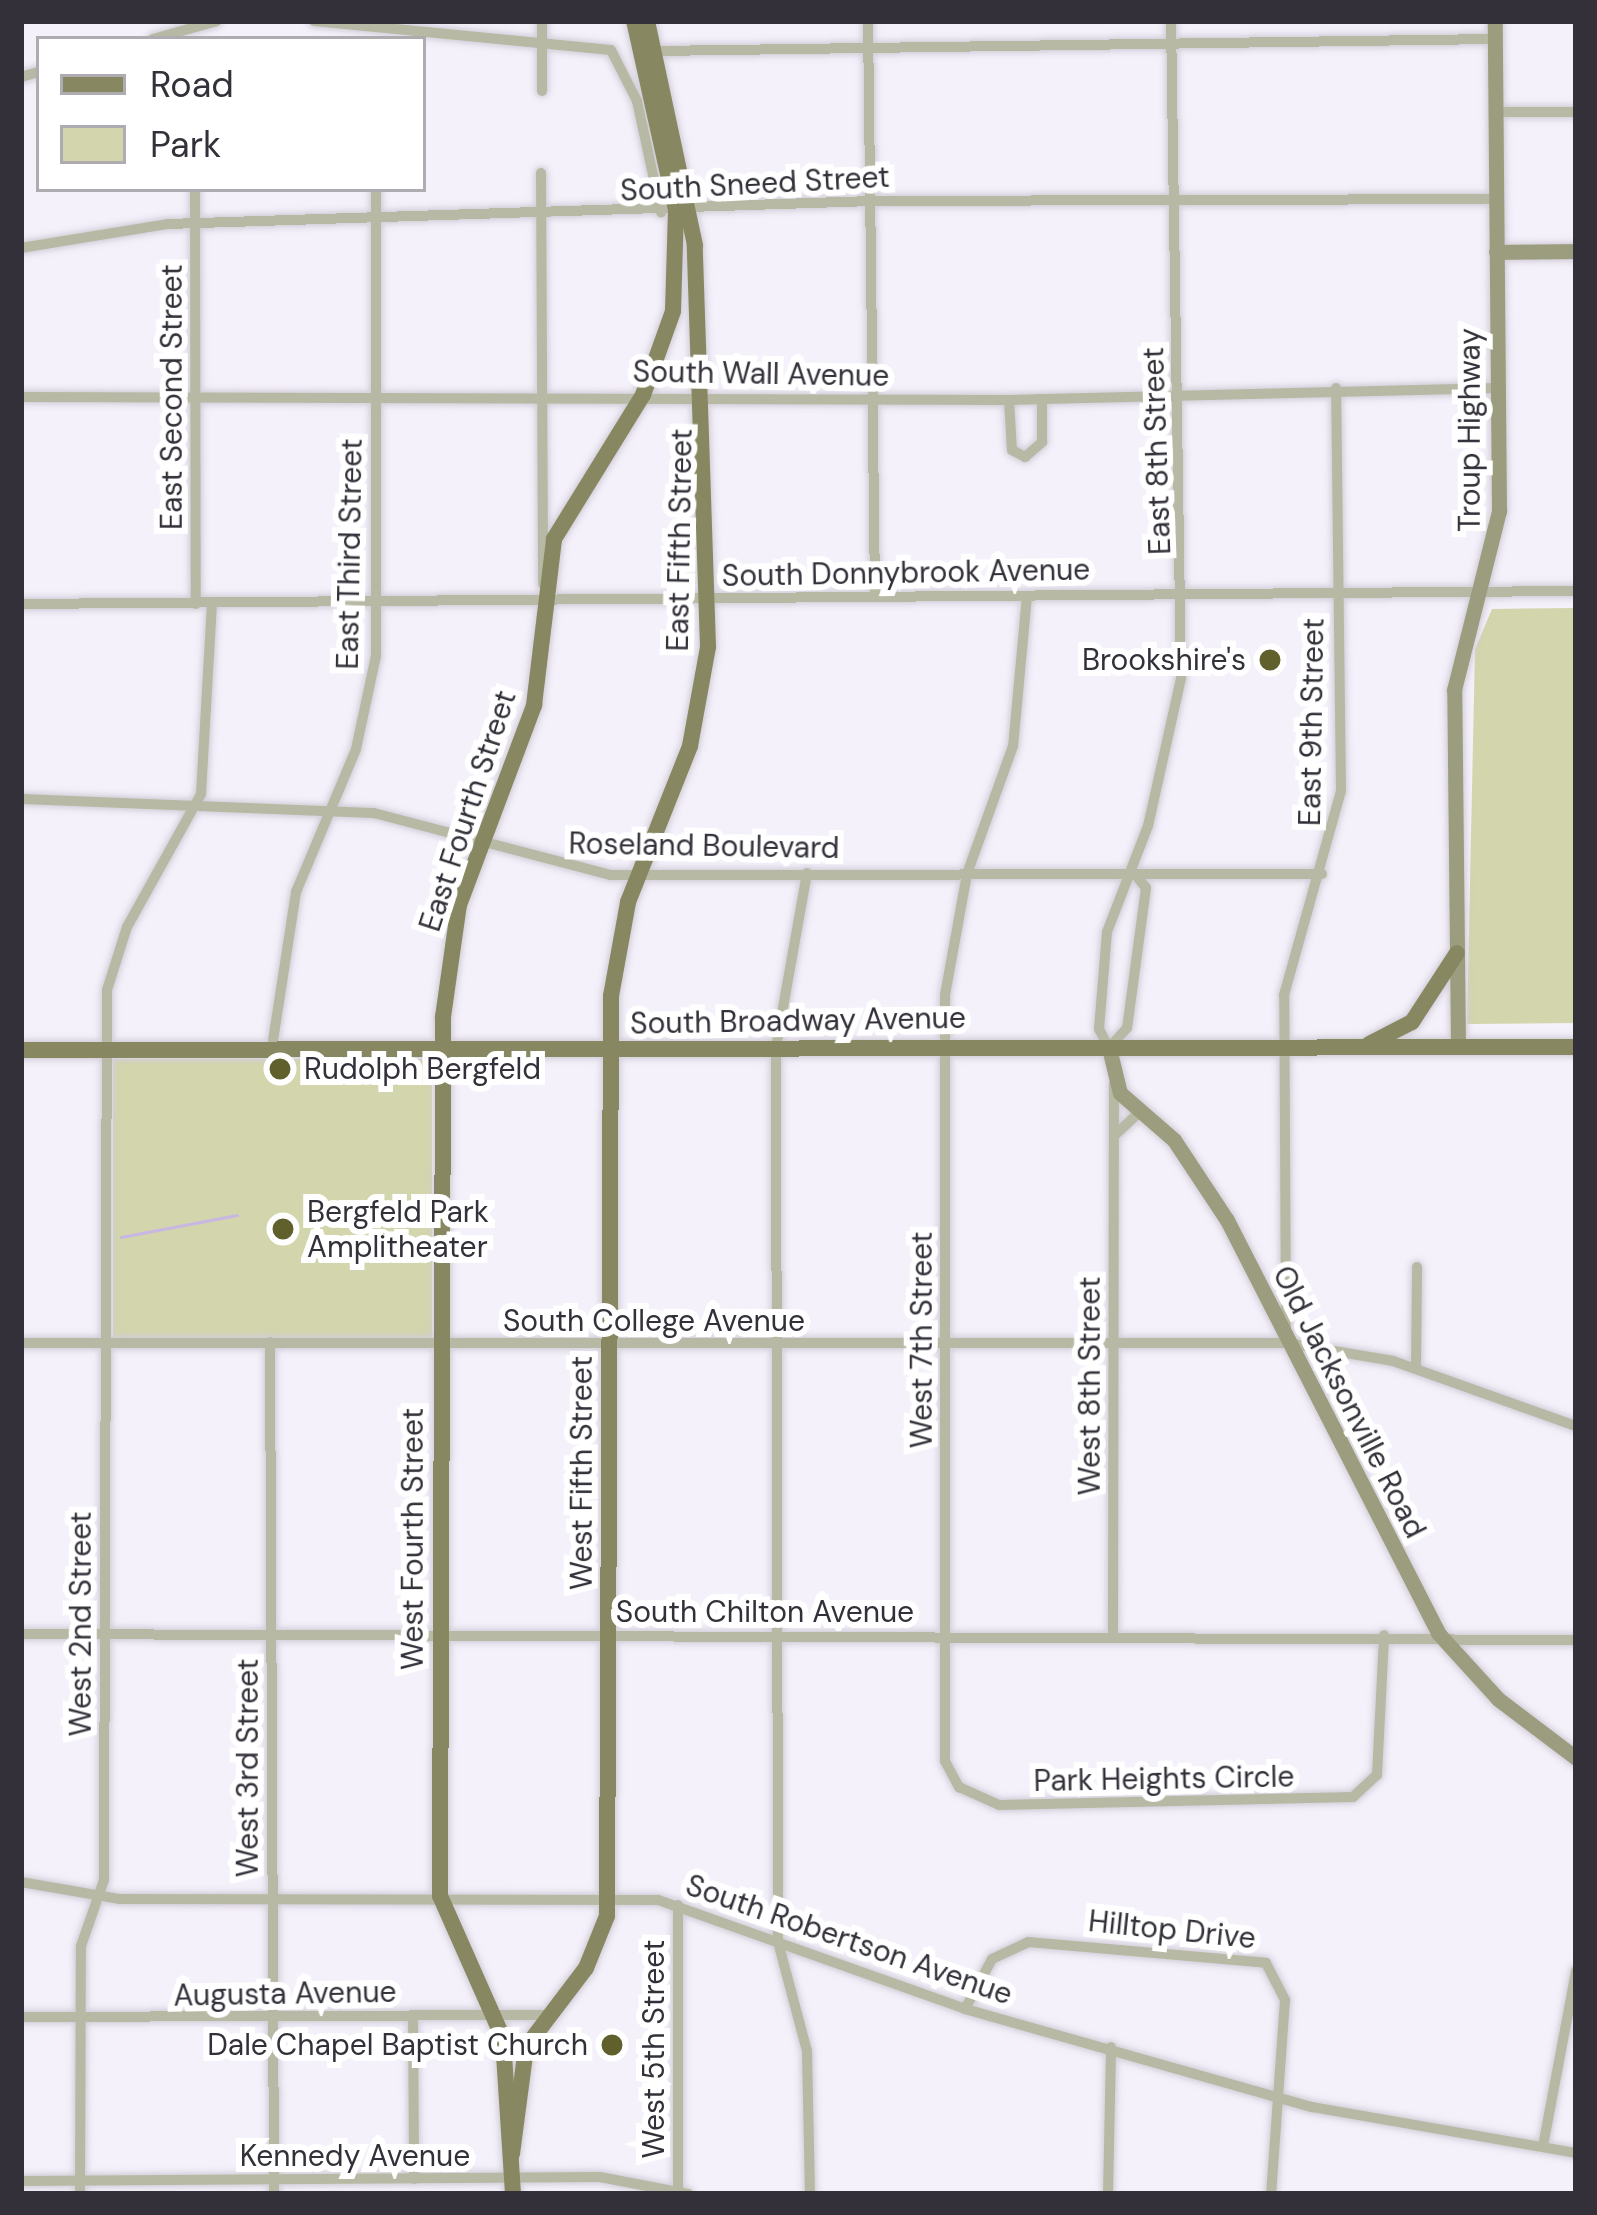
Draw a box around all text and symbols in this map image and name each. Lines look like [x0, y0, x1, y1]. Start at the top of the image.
legend [36, 36, 426, 192]
text: Road [150, 61, 234, 108]
text: Park [150, 121, 221, 168]
street label: South Sneed Street [619, 159, 891, 209]
street label: East Second Street [154, 264, 190, 530]
street label: Troup Highway [1452, 328, 1488, 532]
street label: East 8th Street [1135, 347, 1179, 555]
street label: South Wall Avenue [632, 354, 890, 394]
street label: East Fifth Street [660, 428, 700, 652]
street label: East Third Street [330, 438, 370, 670]
street label: South Donnybrook Avenue [722, 552, 1090, 594]
street label: East 9th Street [1292, 618, 1332, 826]
place label: Brookshire's [1082, 642, 1246, 678]
marker: Brookshire's [1257, 647, 1283, 673]
street label: East Fourth Street [412, 686, 524, 936]
street label: Roseland Boulevard [568, 826, 840, 866]
street label: South Broadway Avenue [630, 1000, 966, 1042]
place label: Rudolph Bergfeld [304, 1051, 541, 1087]
marker: Rudolph Bergfeld [267, 1056, 293, 1082]
place label: Bergfeld Park Amplitheater [307, 1194, 489, 1264]
marker: Bergfeld Park Amplitheater [270, 1216, 296, 1242]
street label: West 7th Street [904, 1232, 940, 1448]
street label: Old Jacksonville Road [1265, 1260, 1433, 1544]
street label: West 8th Street [1072, 1277, 1108, 1495]
street label: South College Avenue [503, 1303, 805, 1339]
street label: West Fifth Street [564, 1356, 600, 1590]
street label: West Fourth Street [395, 1408, 431, 1670]
street label: West 2nd Street [63, 1512, 99, 1736]
street label: South Chilton Avenue [616, 1594, 914, 1630]
street label: West 3rd Street [230, 1659, 266, 1877]
street label: Park Heights Circle [1033, 1759, 1295, 1799]
street label: South Robertson Avenue [681, 1867, 1017, 2013]
street label: Hilltop Drive [1087, 1903, 1257, 1957]
street label: West 5th Street [636, 1940, 672, 2158]
street label: Augusta Avenue [173, 1974, 397, 2014]
place label: Dale Chapel Baptist Church [207, 2027, 588, 2063]
marker: Dale Chapel Baptist Church [599, 2032, 625, 2058]
street label: Kennedy Avenue [240, 2138, 470, 2174]

